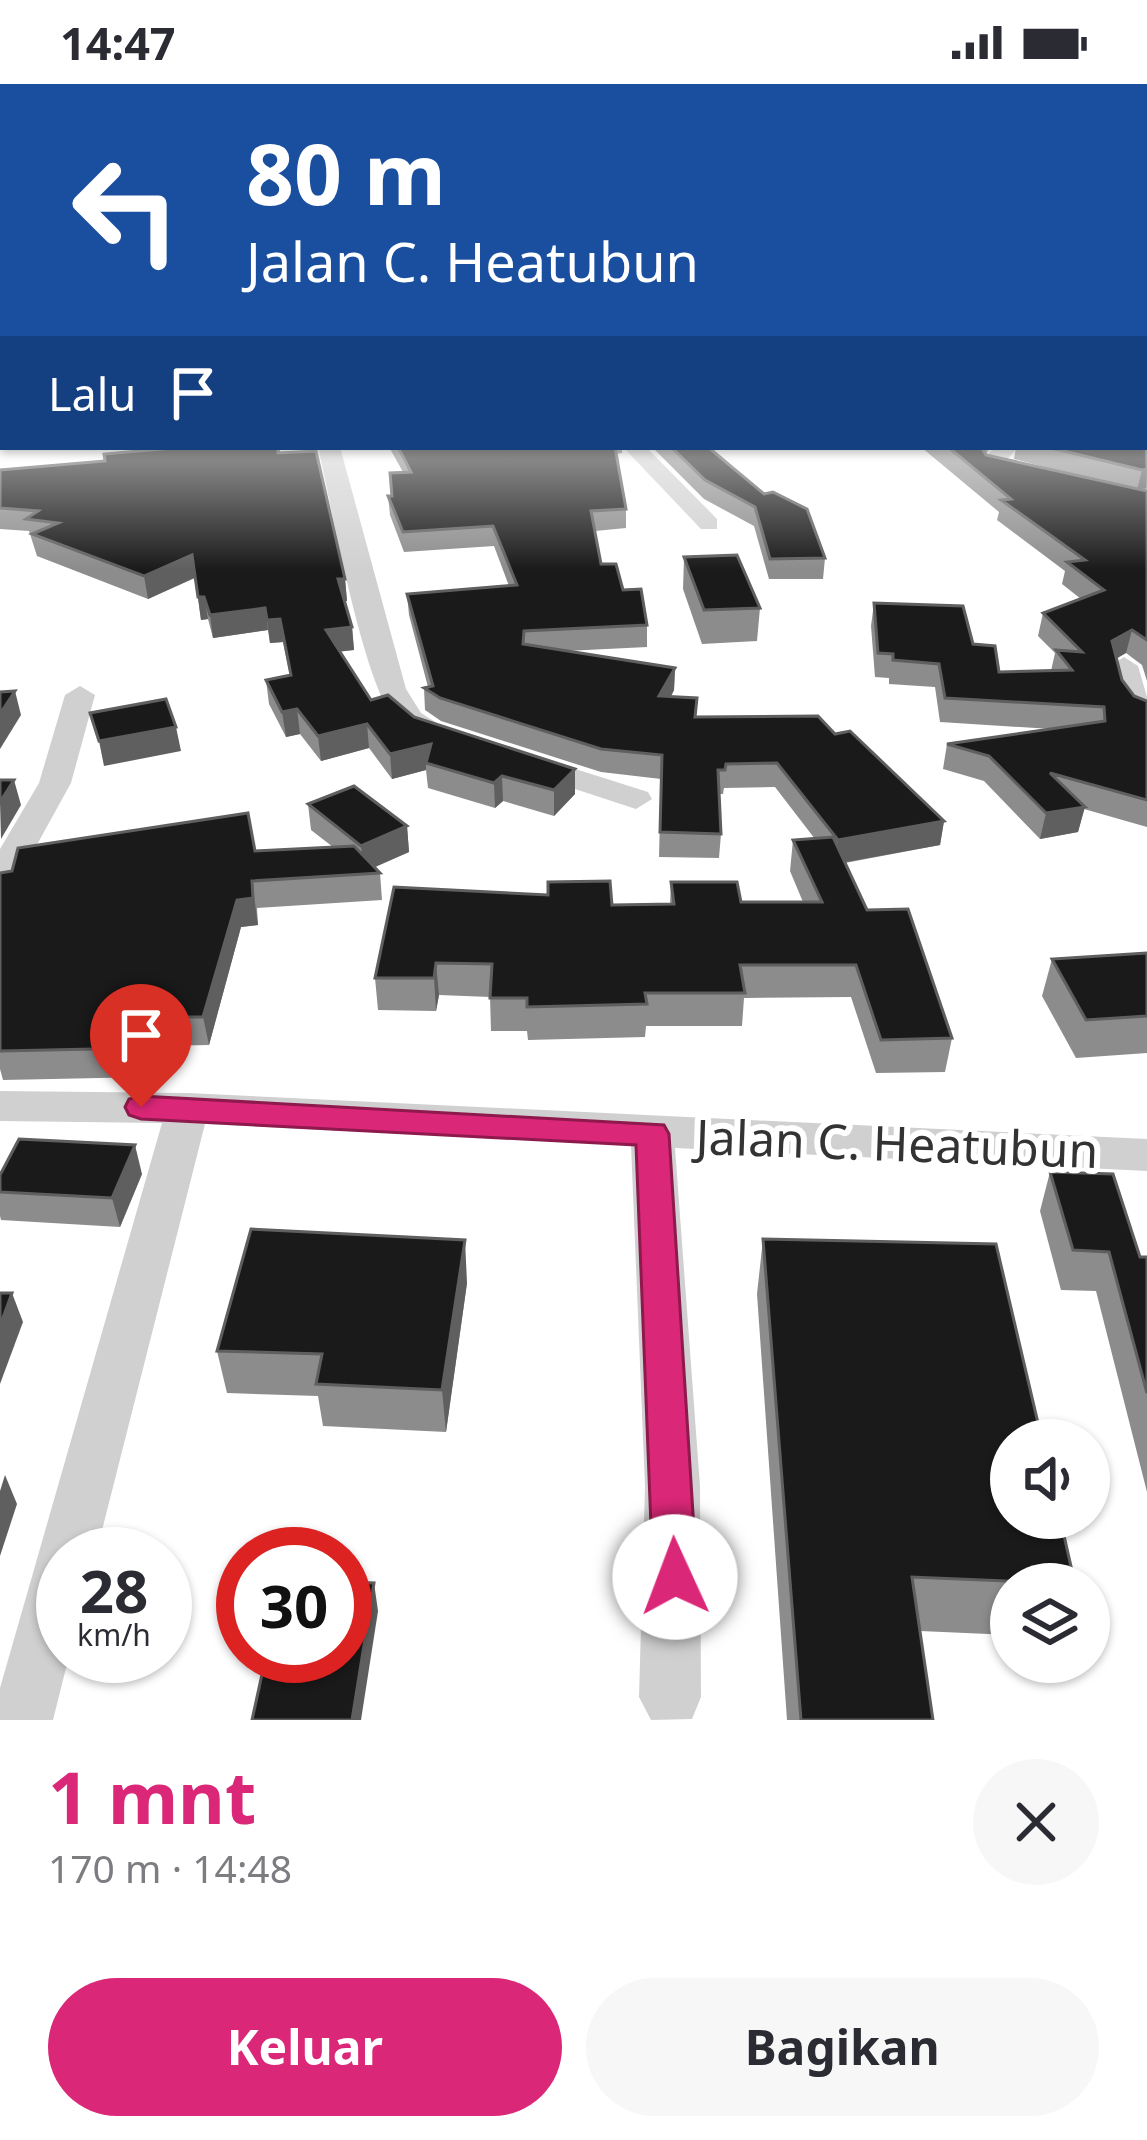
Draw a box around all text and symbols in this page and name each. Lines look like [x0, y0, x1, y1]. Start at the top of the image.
text: 14:47 [60, 12, 176, 73]
text: 80 m [246, 115, 446, 230]
icon: left [48, 132, 204, 288]
text: Jalan C. Heatubun [246, 224, 699, 298]
icon: arrive [160, 360, 226, 426]
text: Lalu [48, 363, 136, 424]
pin [90, 984, 192, 1107]
icon: arrive [108, 1002, 174, 1068]
street label: Jalan C. Heatubun [691, 1103, 1099, 1182]
map controls [990, 1419, 1110, 1683]
button: sound [990, 1419, 1110, 1539]
position arrow [612, 1514, 738, 1640]
speed limit sign: 30 [216, 1527, 372, 1683]
text: 28 [80, 1549, 148, 1631]
button: layers [990, 1563, 1110, 1683]
text: km/h [77, 1614, 151, 1655]
text: 1 mnt [48, 1747, 256, 1845]
button: close [973, 1759, 1099, 1885]
text: 170 m · 14:48 [48, 1841, 292, 1894]
button: Keluar [48, 1978, 562, 2116]
button: Bagikan [586, 1978, 1099, 2116]

